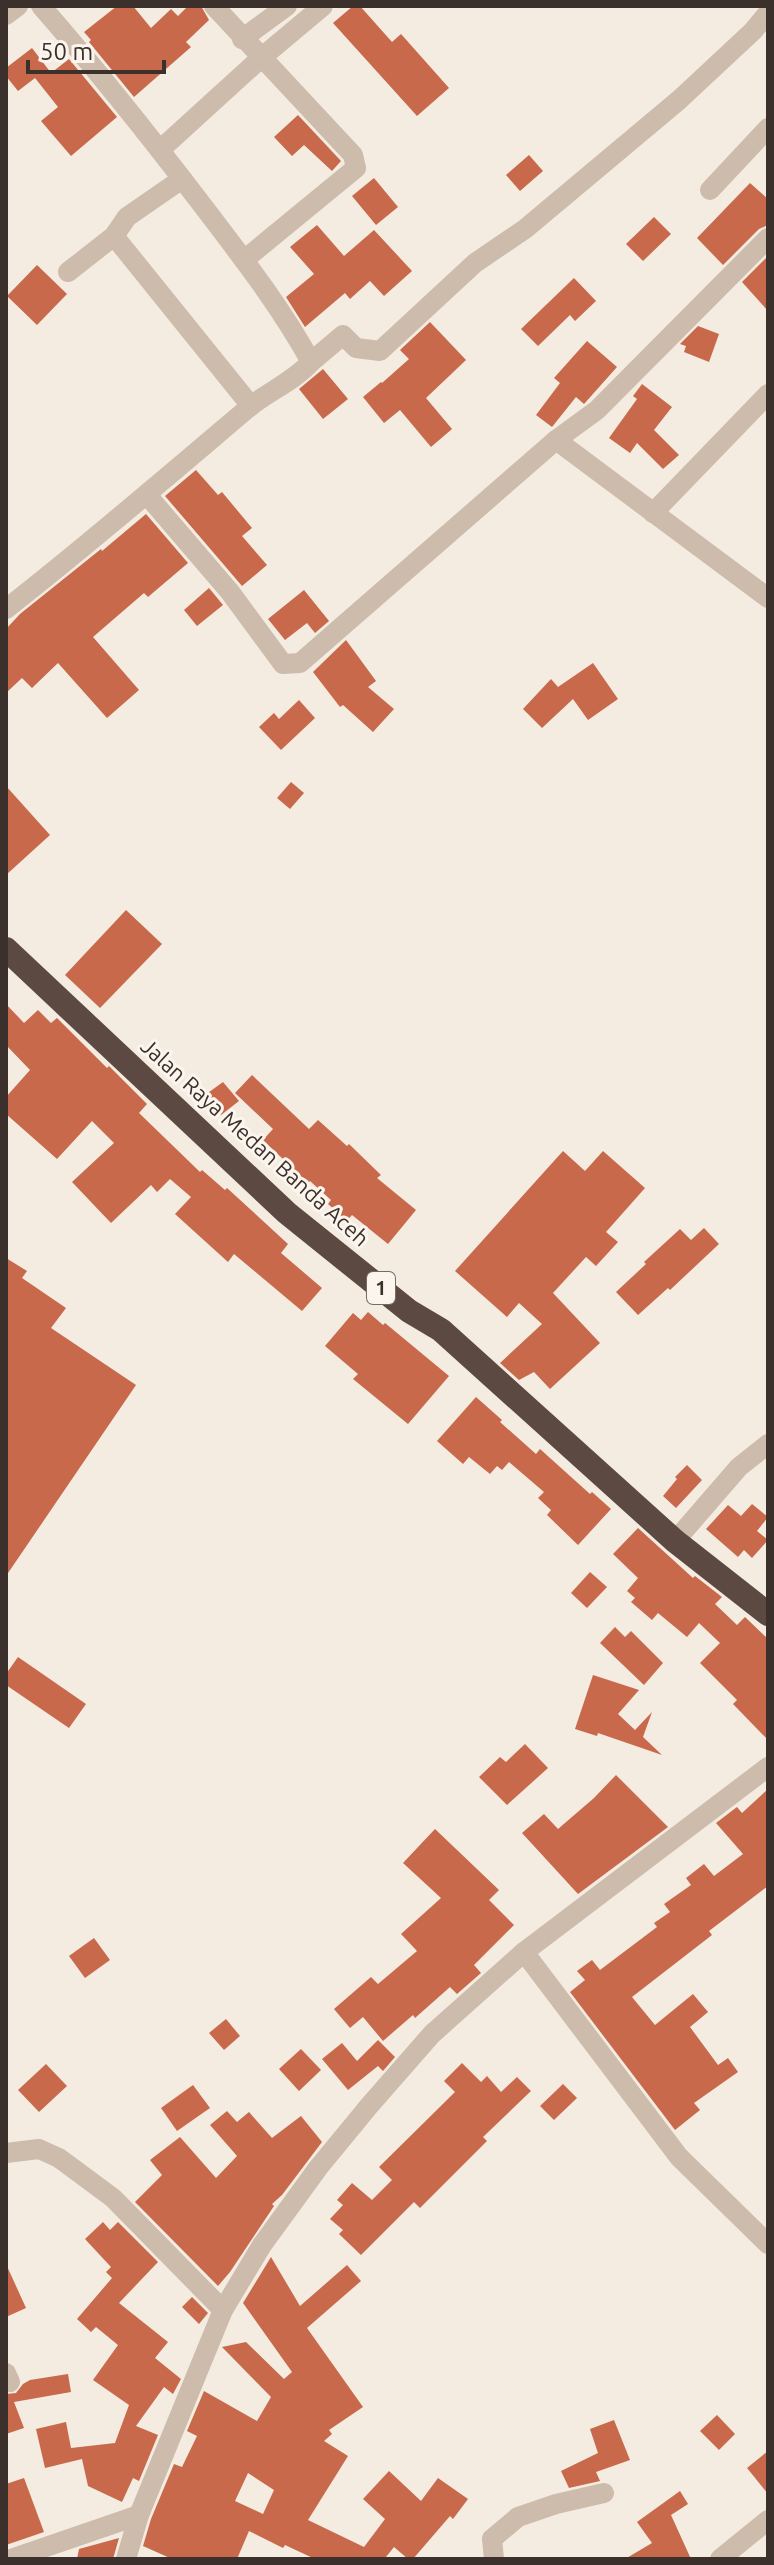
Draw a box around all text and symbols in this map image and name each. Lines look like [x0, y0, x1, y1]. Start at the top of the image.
scale bar [28, 24, 164, 74]
text: 50 m [40, 38, 93, 65]
street label: Jalan Raya Medan Banda Aceh [136, 1033, 374, 1251]
road number: 1 [367, 1272, 395, 1304]

